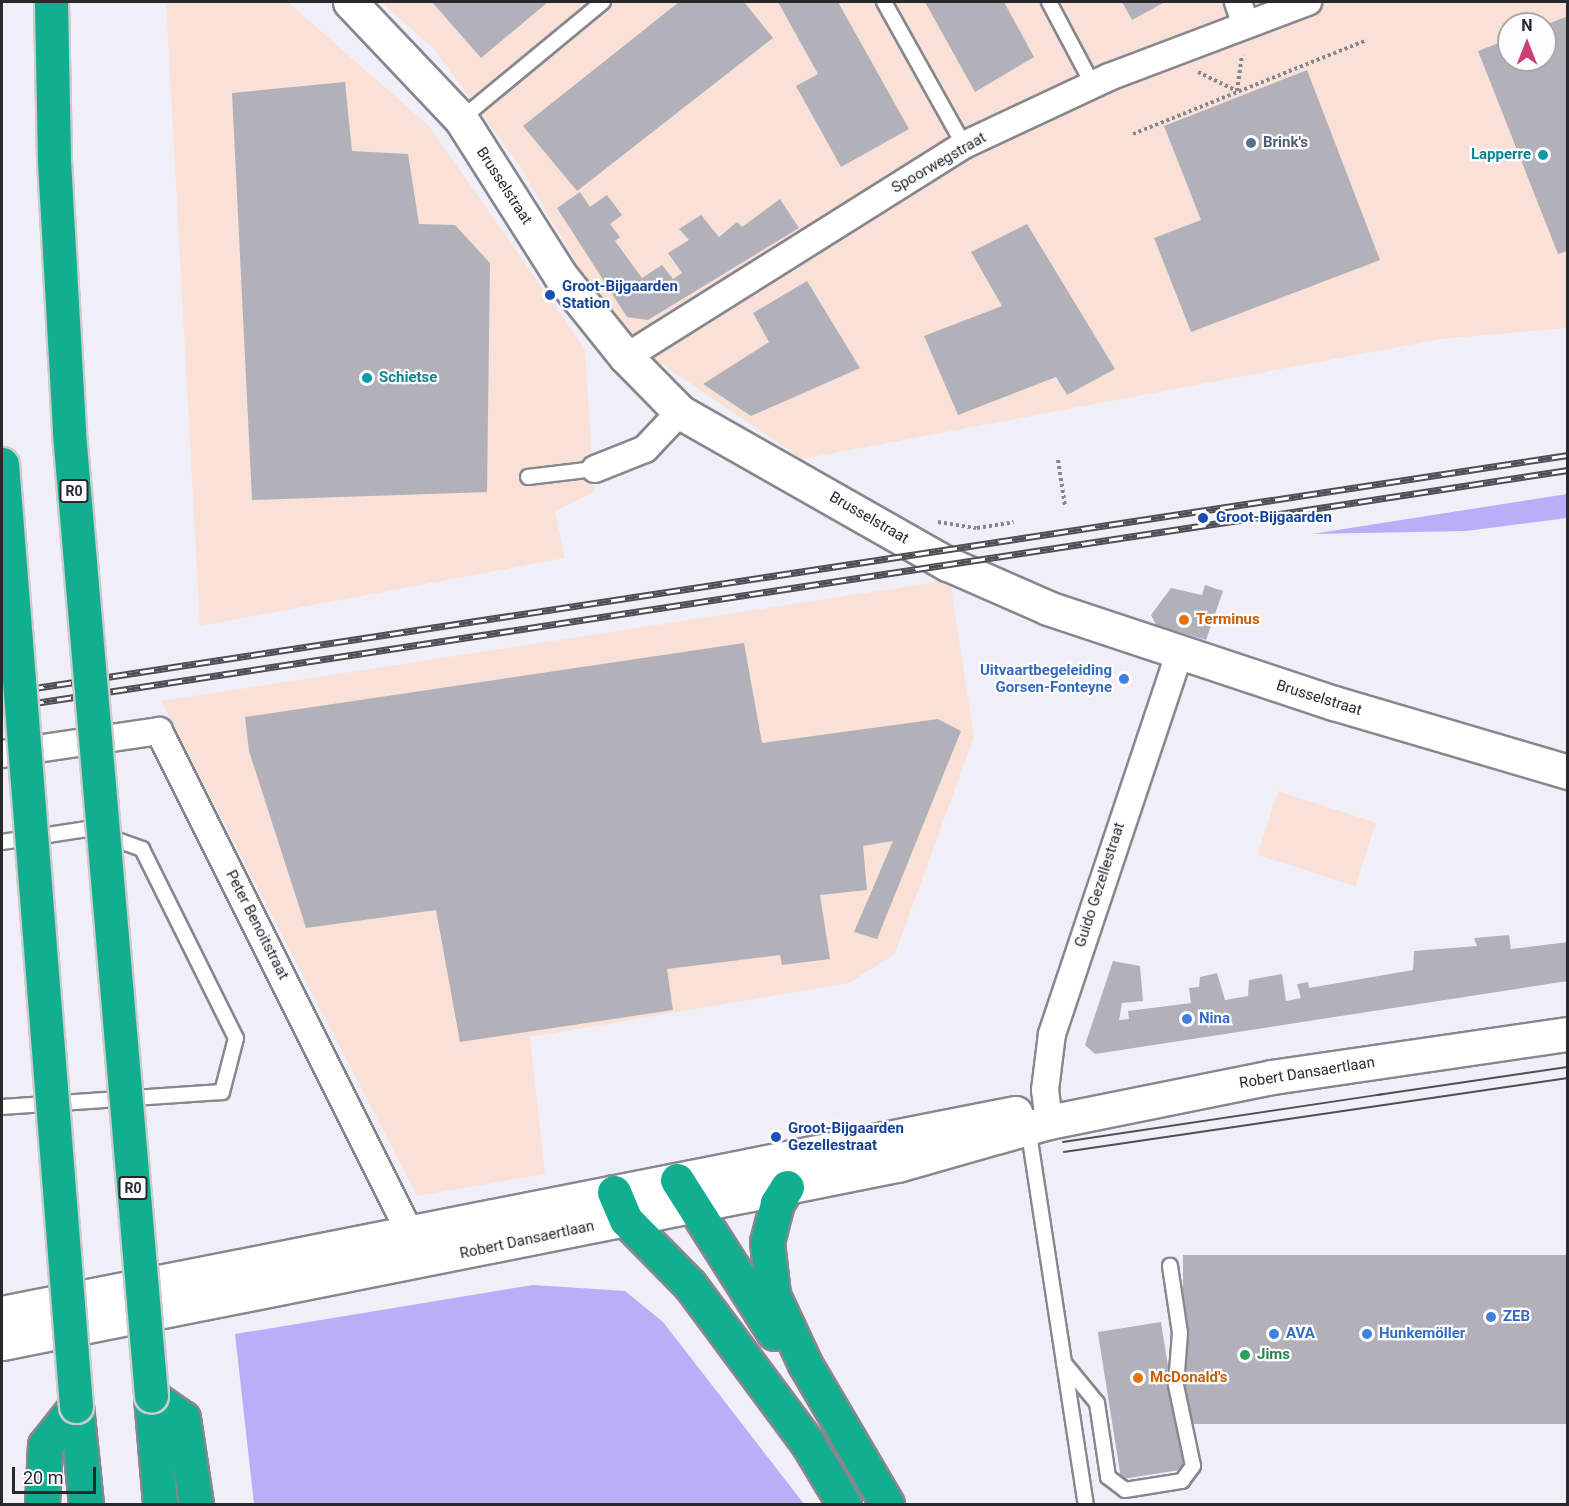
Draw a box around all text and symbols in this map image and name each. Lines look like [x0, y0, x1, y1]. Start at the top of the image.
north arrow [1497, 12, 1557, 72]
text: N [1521, 16, 1533, 35]
street label: Spoorwegstraat [889, 129, 989, 197]
place label: Brink's [1263, 134, 1308, 152]
marker: Brink's [1244, 136, 1258, 150]
street label: Brusselstraat [472, 144, 536, 228]
place label: Lapperre [1471, 146, 1531, 164]
marker: Lapperre [1536, 148, 1550, 162]
place label: Groot-Bijgaarden Station [562, 277, 678, 312]
marker: Groot-Bijgaarden Station [543, 288, 557, 302]
place label: Schietse [379, 369, 437, 387]
marker: Schietse [360, 371, 374, 385]
road number: R0 [59, 480, 89, 502]
street label: Brusselstraat [826, 488, 912, 548]
marker: Groot-Bijgaarden [1194, 509, 1212, 527]
place label: Groot-Bijgaarden [1216, 509, 1332, 527]
place label: Terminus [1196, 611, 1260, 629]
marker: Terminus [1177, 613, 1191, 627]
place label: Uitvaartbegeleiding Gorsen-Fonteyne [980, 661, 1112, 696]
marker: Uitvaartbegeleiding Gorsen-Fonteyne [1117, 672, 1131, 686]
street label: Brusselstraat [1274, 676, 1364, 720]
street label: Guido Gezellestraat [1071, 820, 1129, 950]
street label: Peter Benoitstraat [222, 867, 292, 983]
place label: Nina [1199, 1010, 1230, 1028]
marker: Nina [1180, 1012, 1194, 1026]
street label: Robert Dansaertlaan [1238, 1053, 1376, 1093]
place label: Groot-Bijgaarden Gezellestraat [788, 1119, 904, 1154]
marker: Groot-Bijgaarden Gezellestraat [769, 1130, 783, 1144]
road number: R0 [118, 1177, 148, 1199]
street label: Robert Dansaertlaan [458, 1217, 596, 1263]
place label: ZEB [1503, 1308, 1530, 1326]
marker: ZEB [1484, 1310, 1498, 1324]
place label: AVA [1286, 1325, 1315, 1343]
place label: Hunkemöller [1379, 1325, 1465, 1343]
marker: AVA [1267, 1327, 1281, 1341]
marker: Hunkemöller [1360, 1327, 1374, 1341]
place label: Jims [1257, 1346, 1290, 1364]
marker: Jims [1238, 1348, 1252, 1362]
place label: McDonald's [1150, 1369, 1227, 1387]
marker: McDonald's [1131, 1371, 1145, 1385]
scale bar [15, 1455, 99, 1493]
text: 20 m [23, 1467, 63, 1488]

